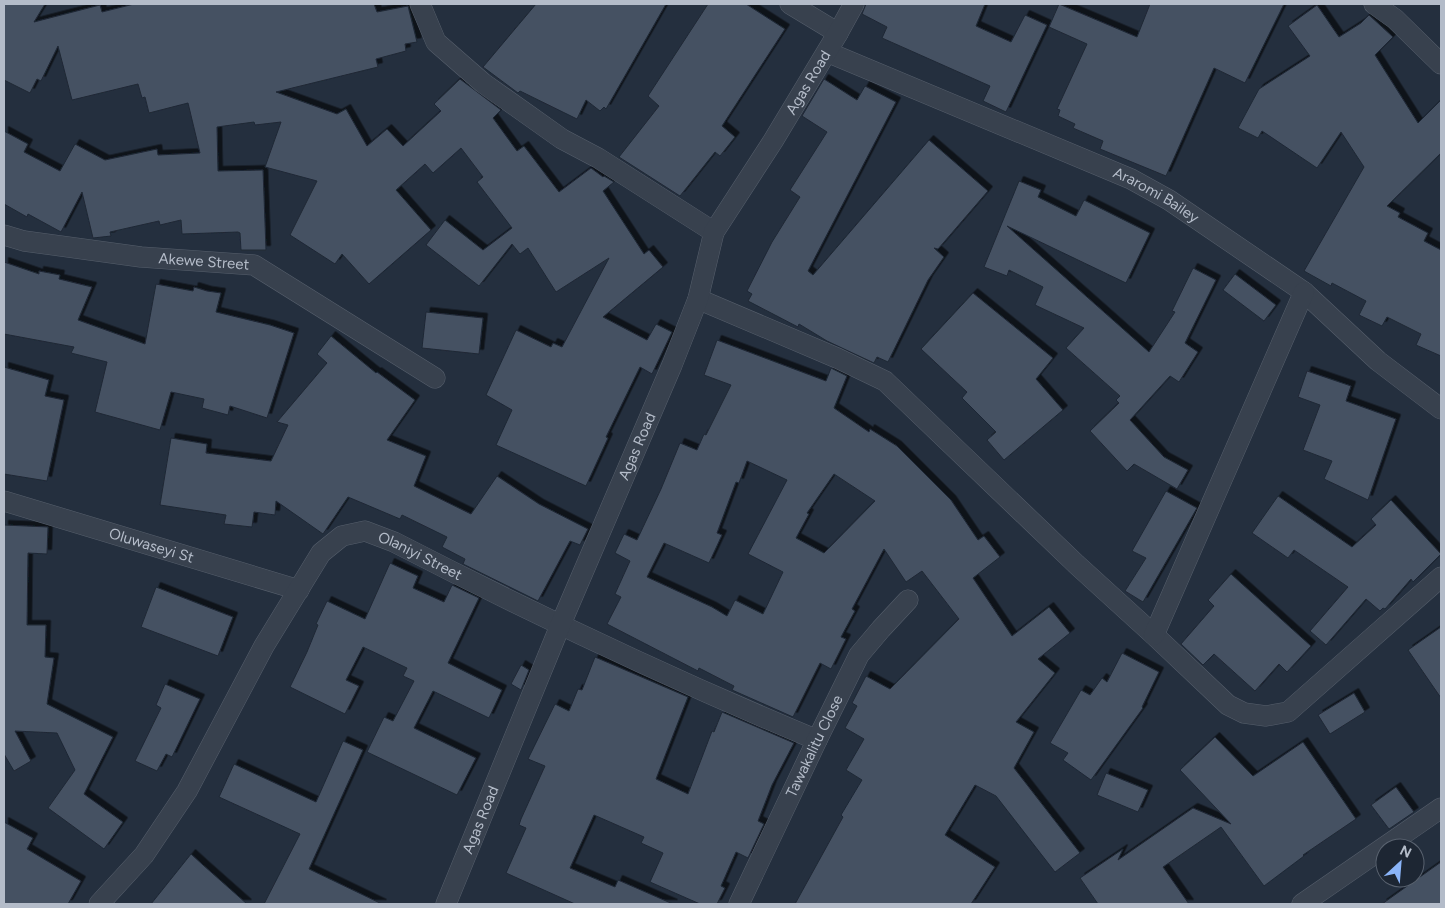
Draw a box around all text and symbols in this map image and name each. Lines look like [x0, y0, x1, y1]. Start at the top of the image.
street label: Agas Road [782, 47, 834, 118]
street label: Araromi Bailey [1110, 164, 1202, 227]
street label: Akewe Street [158, 249, 250, 274]
street label: Agas Road [615, 410, 660, 483]
street label: Oluwaseyi St [107, 524, 196, 567]
street label: Olaniyi Street [376, 528, 465, 584]
street label: Tawakalitu Close [782, 692, 847, 800]
street label: Agas Road [459, 783, 502, 856]
north arrow [1375, 838, 1425, 888]
text: N [1397, 842, 1414, 862]

